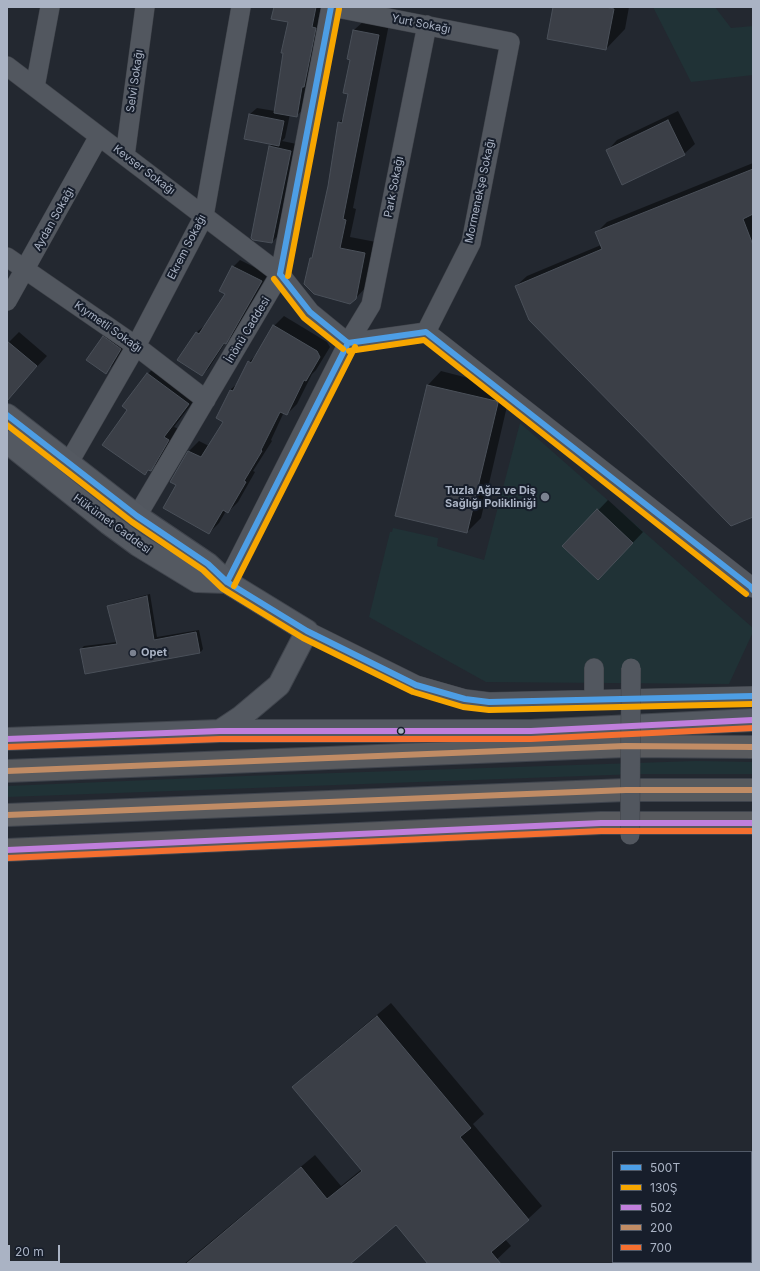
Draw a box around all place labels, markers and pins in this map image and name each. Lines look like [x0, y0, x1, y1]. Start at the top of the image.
place label: Tuzla Ağız ve Diş Sağlığı Polikliniği [445, 484, 536, 510]
marker: Tuzla Ağız ve Diş Sağlığı Polikliniği [539, 491, 551, 503]
place label: Opet [141, 646, 167, 660]
marker: Opet [128, 648, 138, 658]
unlabelled marker [396, 726, 406, 736]

